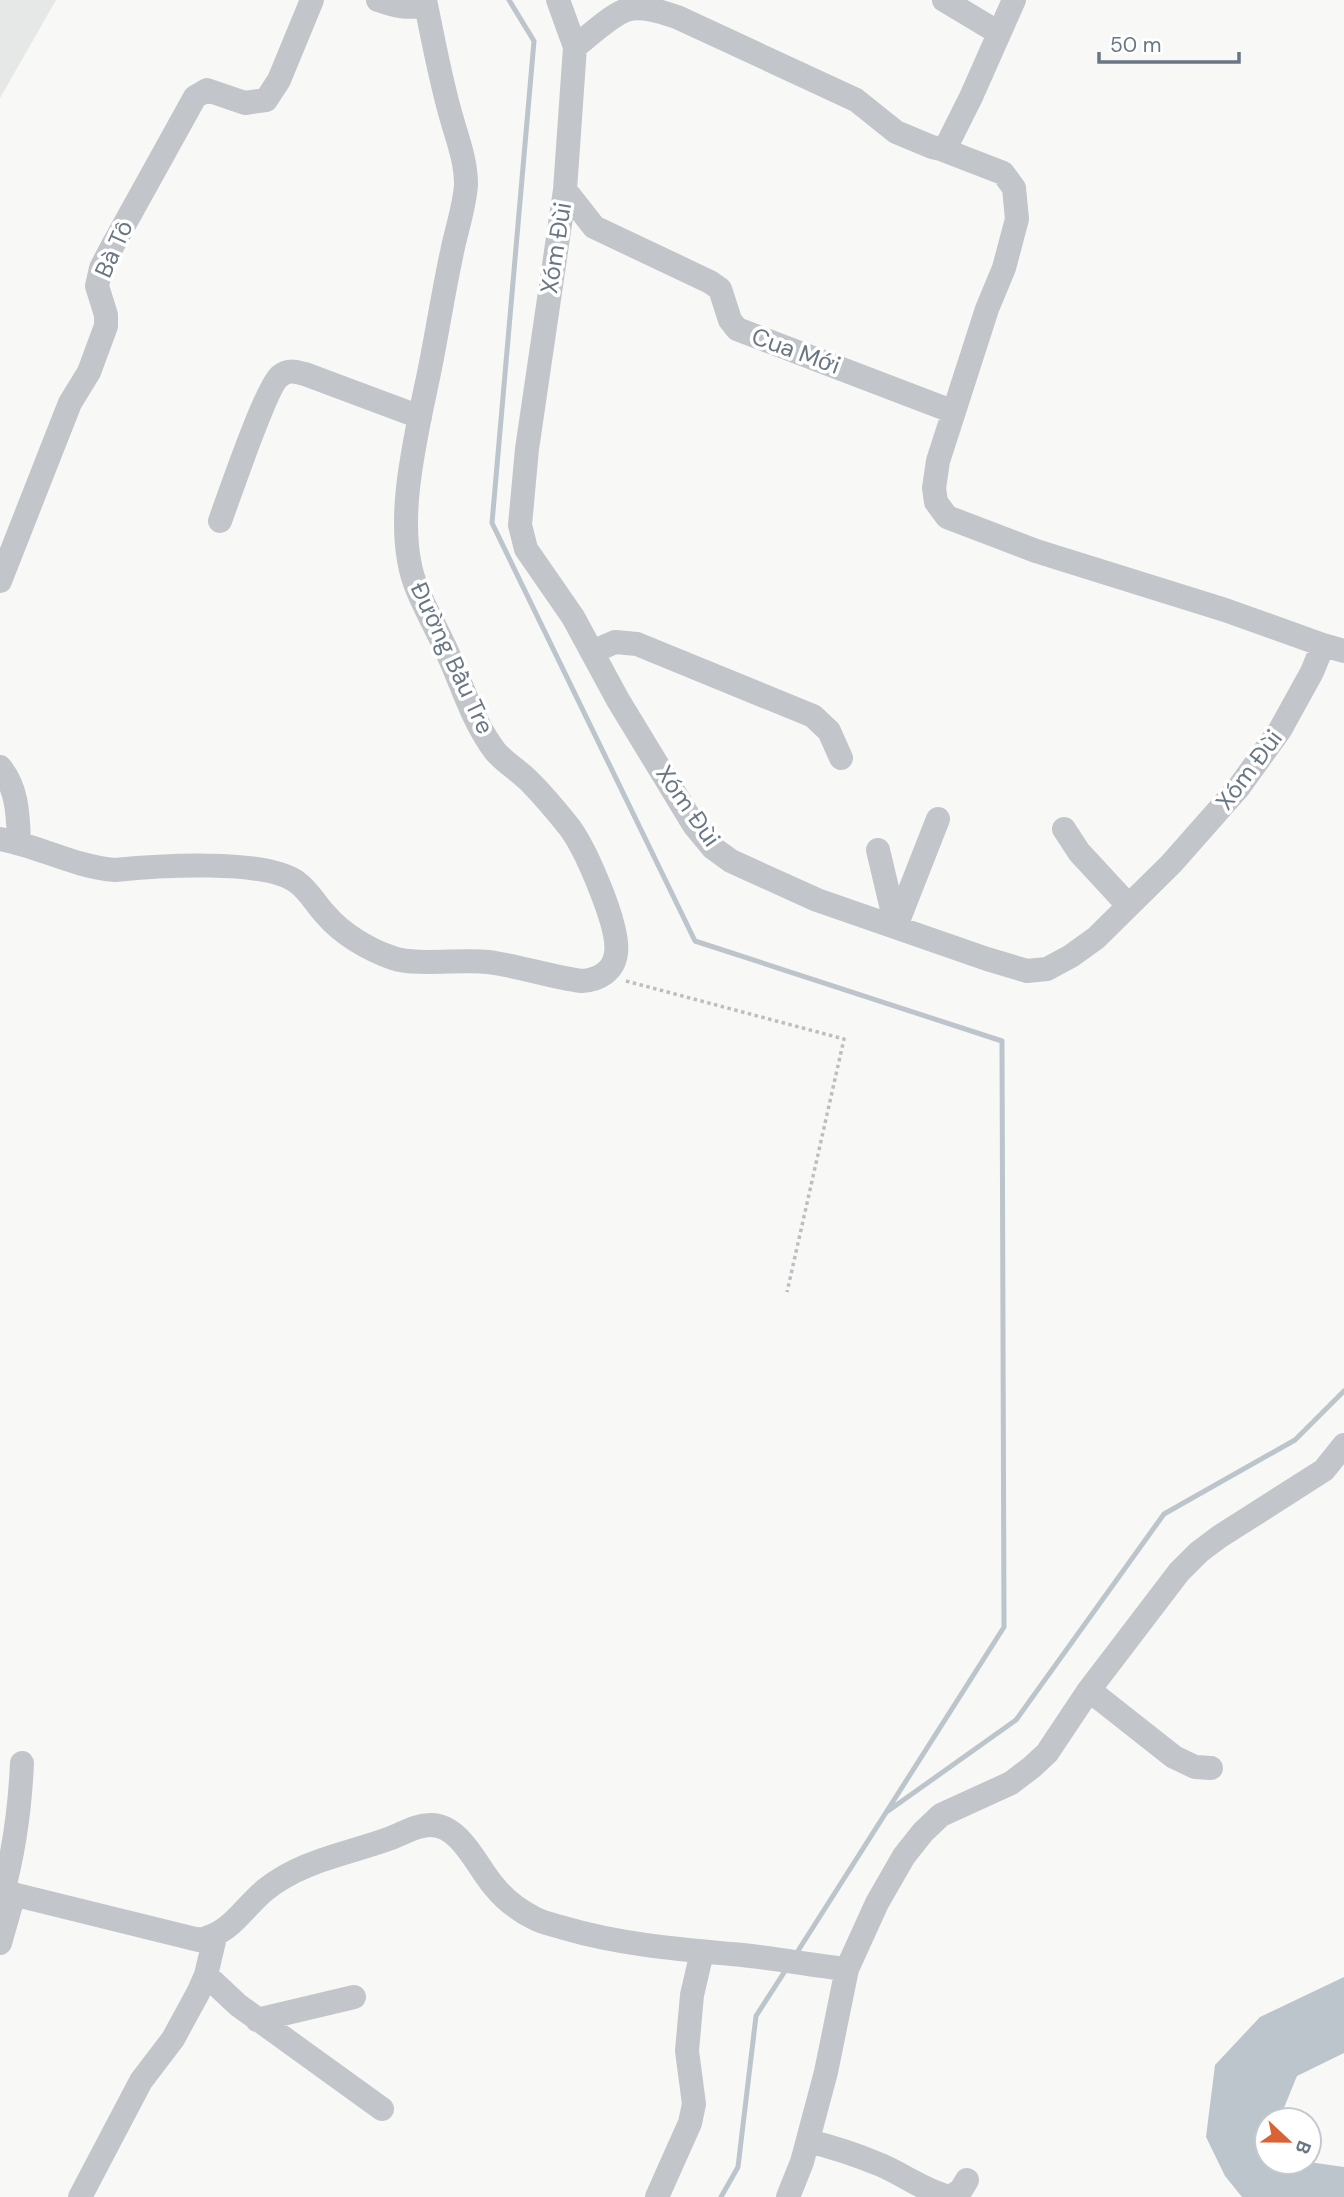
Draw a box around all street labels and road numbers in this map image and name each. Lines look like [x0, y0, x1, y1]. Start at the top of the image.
street label: Xóm Đùi [533, 200, 578, 296]
street label: Bà Tô [87, 215, 140, 282]
street label: Cua Mới [748, 320, 845, 381]
street label: Đường Bầu Tre [404, 577, 501, 739]
street label: Xóm Đùi [1208, 724, 1289, 816]
street label: Xóm Đùi [649, 759, 728, 852]

